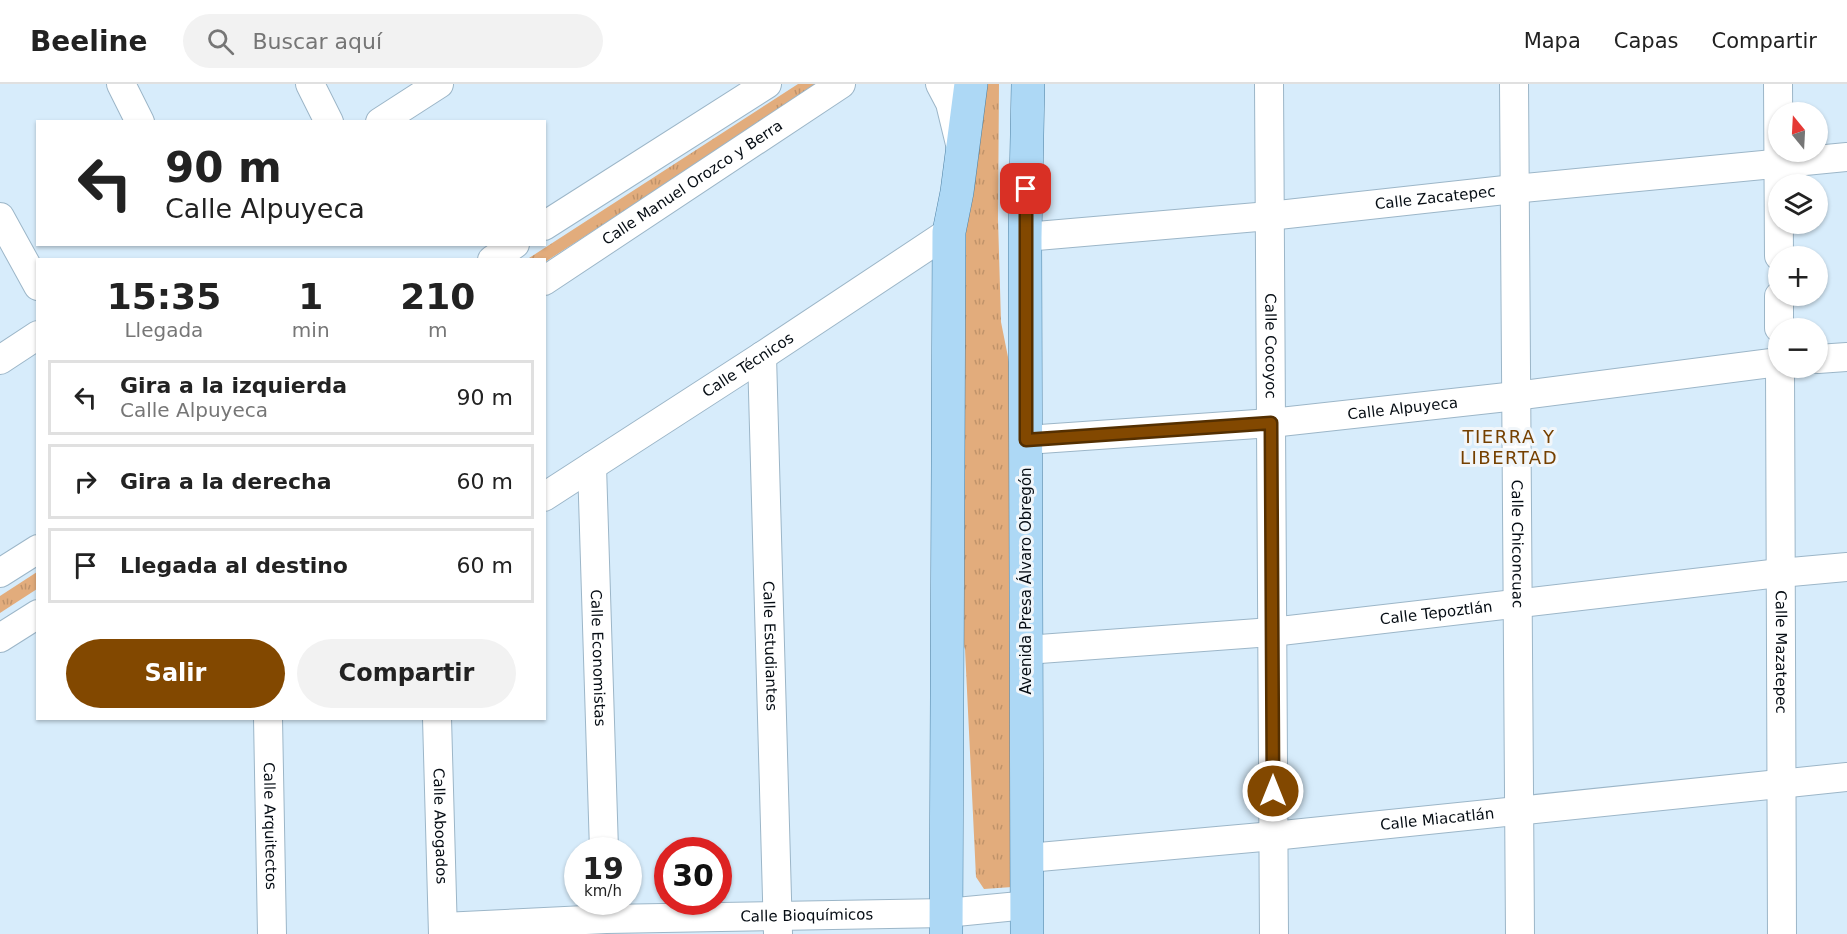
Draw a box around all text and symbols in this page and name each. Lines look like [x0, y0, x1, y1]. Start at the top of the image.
search box [183, 14, 603, 68]
text: Beeline [30, 25, 147, 58]
icon: search [204, 25, 237, 58]
text: Buscar aquí [252, 29, 382, 54]
text: Mapa [1524, 29, 1581, 53]
text: Capas [1614, 29, 1678, 53]
text: Compartir [1711, 29, 1817, 53]
north arrow [1768, 102, 1828, 162]
map controls [1768, 102, 1828, 378]
street label: Calle Manuel Orozco y Berra [599, 116, 786, 249]
text: 90 m [165, 143, 282, 192]
icon: left [66, 144, 144, 222]
pin [1000, 163, 1051, 214]
icon: arrive [1009, 172, 1042, 205]
button: layers [1768, 174, 1828, 234]
street label: Calle Zacatepec [1374, 182, 1496, 213]
text: Calle Alpuyeca [165, 193, 365, 224]
button: + [1768, 246, 1828, 306]
text: 15:35 [107, 276, 221, 317]
text: 1 [298, 276, 323, 317]
text: 210 [400, 276, 475, 317]
street label: Calle Cocoyoc [1261, 293, 1280, 399]
text: Llegada [124, 318, 203, 342]
text: min [292, 318, 330, 342]
text: m [428, 318, 448, 342]
button: − [1768, 318, 1828, 378]
street label: Calle Técnicos [699, 329, 797, 401]
text: Gira a la izquierda [120, 373, 347, 398]
icon: left [69, 381, 102, 414]
text: 90 m [457, 385, 513, 410]
street label: Calle Alpuyeca [1346, 393, 1459, 424]
text: Calle Alpuyeca [120, 398, 268, 422]
district label: TIERRA Y LIBERTAD [1460, 426, 1558, 468]
icon: right [69, 465, 102, 498]
street label: Avenida Presa Álvaro Obregón [1016, 467, 1035, 695]
text: Gira a la derecha [120, 469, 332, 494]
text: 60 m [457, 469, 513, 494]
street label: Calle Chiconcuac [1508, 480, 1527, 608]
icon: arrive [69, 549, 102, 582]
text: Llegada al destino [120, 553, 348, 578]
text: 60 m [457, 553, 513, 578]
street label: Calle Estudiantes [759, 581, 781, 711]
street label: Calle Economistas [587, 589, 609, 727]
street label: Calle Mazatepec [1772, 590, 1790, 714]
street label: Calle Tepoztlán [1379, 597, 1494, 628]
button: Salir [66, 639, 285, 708]
button: Compartir [297, 639, 516, 708]
position arrow [1241, 759, 1305, 823]
street label: Calle Arquitectos [260, 762, 280, 890]
street label: Calle Abogados [429, 768, 451, 885]
street label: Calle Miacatlán [1379, 804, 1495, 834]
speed limit sign: 30 [654, 837, 732, 915]
text: 19 [582, 851, 624, 886]
text: km/h [584, 882, 622, 900]
street label: Calle Bioquímicos [740, 905, 874, 926]

